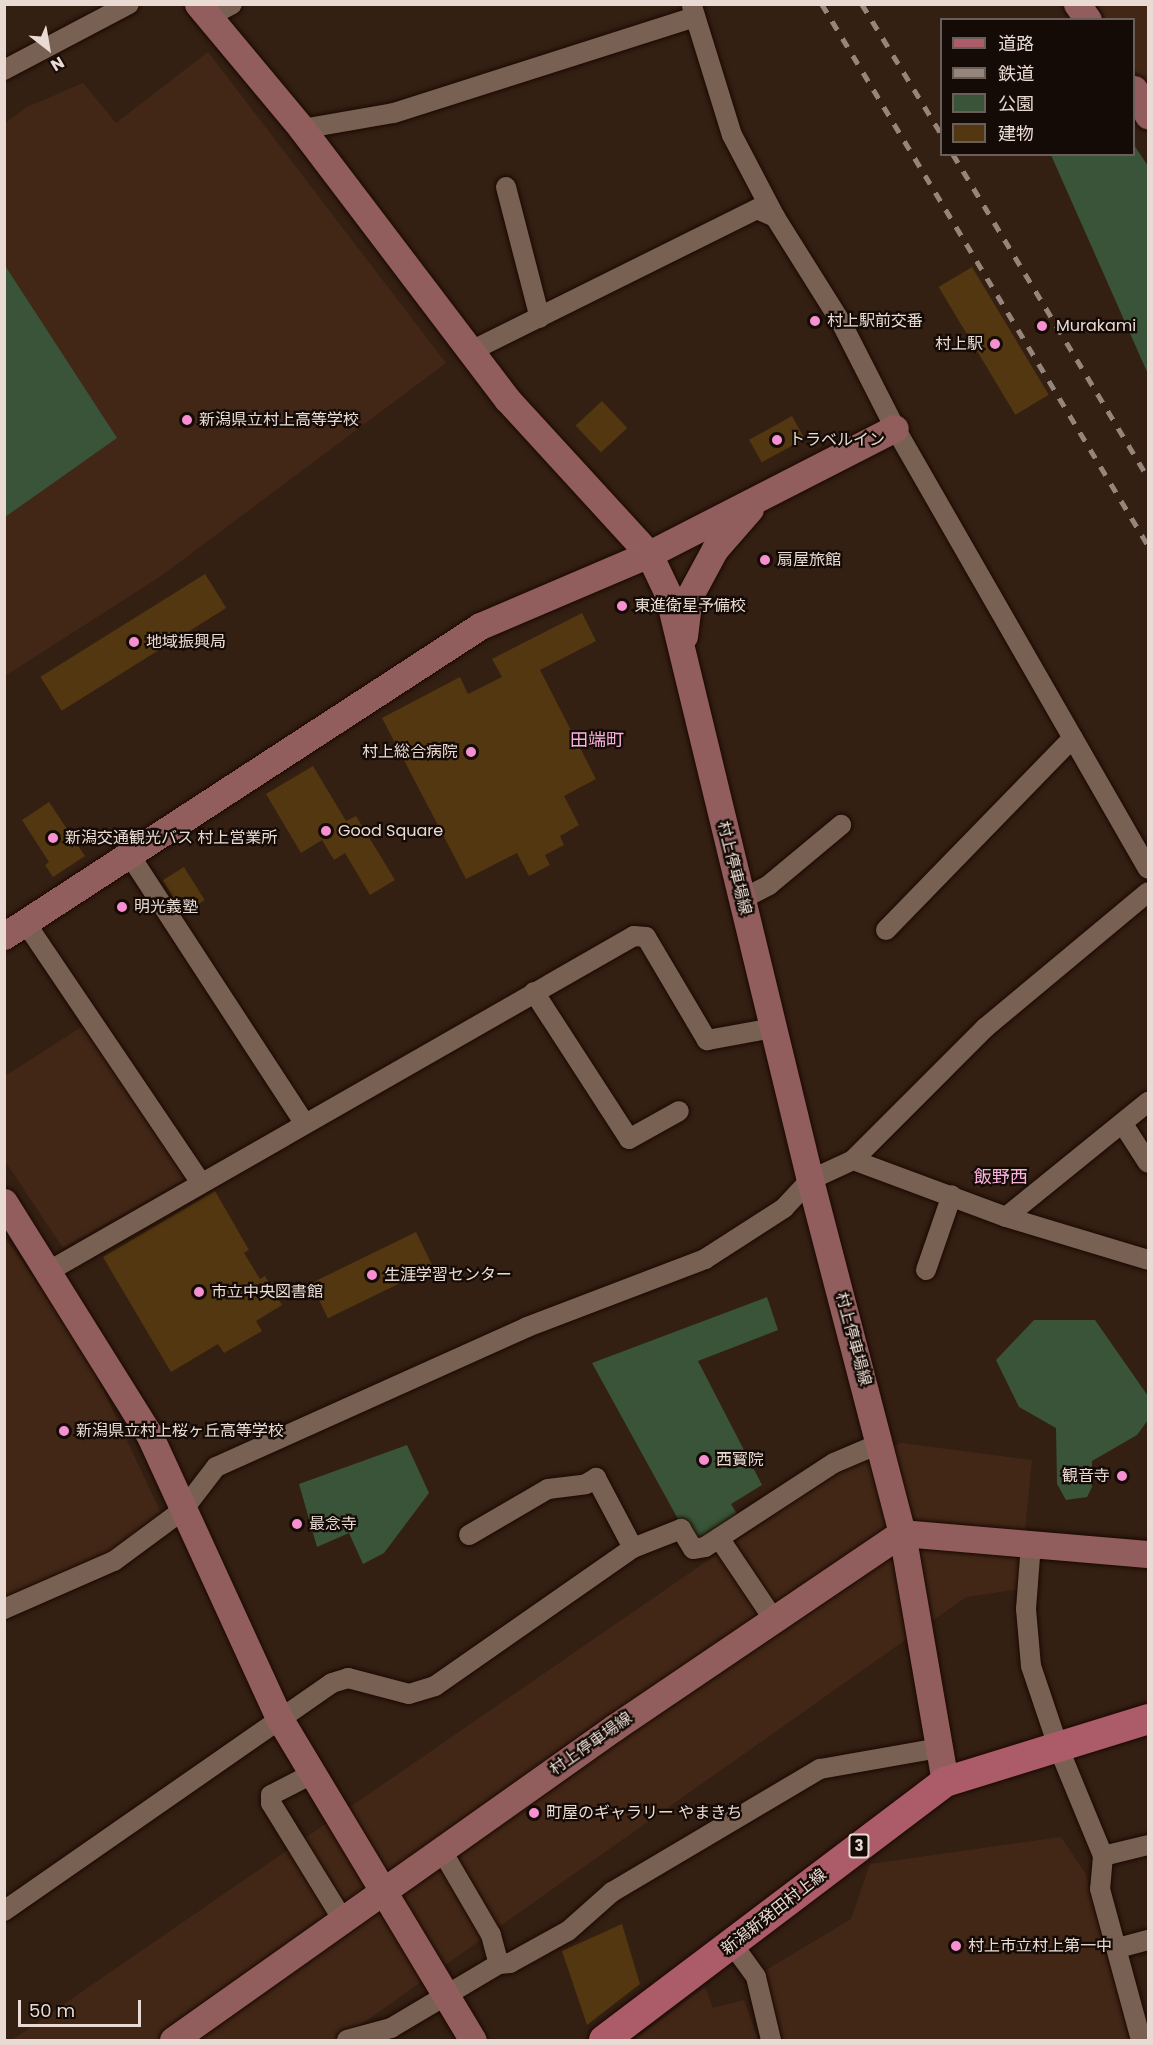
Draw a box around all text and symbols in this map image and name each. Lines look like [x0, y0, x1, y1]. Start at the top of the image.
north arrow [18, 18, 78, 78]
legend [940, 18, 1135, 156]
text: 道路 [998, 31, 1034, 56]
text: N [46, 51, 69, 77]
text: 鉄道 [998, 61, 1034, 86]
text: 公園 [998, 91, 1034, 116]
text: 建物 [998, 121, 1034, 146]
place label: 村上駅前交番 [827, 311, 923, 331]
marker: 村上駅前交番 [808, 314, 822, 328]
place label: Murakami [1056, 316, 1136, 336]
marker: Murakami [1033, 317, 1051, 335]
place label: 村上駅 [935, 334, 983, 354]
marker: 村上駅 [988, 337, 1002, 351]
place label: 新潟県立村上高等学校 [199, 410, 359, 430]
marker: 新潟県立村上高等学校 [180, 413, 194, 427]
place label: トラベルイン [789, 430, 885, 450]
marker: トラベルイン [770, 433, 784, 447]
place label: 扇屋旅館 [777, 550, 841, 570]
marker: 扇屋旅館 [758, 553, 772, 567]
place label: 東進衛星予備校 [634, 596, 746, 616]
marker: 東進衛星予備校 [615, 599, 629, 613]
place label: 地域振興局 [146, 632, 226, 652]
marker: 地域振興局 [127, 635, 141, 649]
district label: 田端町 [570, 729, 624, 751]
place label: 村上総合病院 [362, 742, 458, 762]
marker: 村上総合病院 [462, 743, 480, 761]
street label: 村上停車場線 [713, 819, 755, 917]
place label: Good Square [338, 821, 443, 841]
marker: Good Square [319, 824, 333, 838]
place label: 新潟交通観光バス 村上営業所 [65, 828, 277, 848]
marker: 新潟交通観光バス 村上営業所 [46, 831, 60, 845]
place label: 明光義塾 [134, 897, 198, 917]
marker: 明光義塾 [115, 900, 129, 914]
district label: 飯野西 [974, 1166, 1028, 1188]
place label: 生涯学習センター [384, 1265, 512, 1285]
marker: 生涯学習センター [365, 1268, 379, 1282]
place label: 市立中央図書館 [211, 1282, 323, 1302]
marker: 市立中央図書館 [192, 1285, 206, 1299]
street label: 村上停車場線 [831, 1290, 875, 1388]
place label: 新潟県立村上桜ヶ丘高等学校 [76, 1421, 284, 1441]
marker: 新潟県立村上桜ヶ丘高等学校 [57, 1424, 71, 1438]
place label: 西寳院 [716, 1450, 764, 1470]
marker: 西寳院 [697, 1453, 711, 1467]
place label: 観音寺 [1062, 1466, 1110, 1486]
marker: 観音寺 [1115, 1469, 1129, 1483]
place label: 最念寺 [309, 1514, 357, 1534]
marker: 最念寺 [290, 1517, 304, 1531]
street label: 村上停車場線 [546, 1709, 636, 1779]
place label: 町屋のギャラリー やまきち [546, 1803, 742, 1823]
marker: 町屋のギャラリー やまきち [527, 1806, 541, 1820]
road number: 3 [847, 1834, 871, 1858]
street label: 新潟新発田村上線 [718, 1865, 830, 1959]
place label: 村上市立村上第一中 [968, 1936, 1112, 1956]
marker: 村上市立村上第一中 [949, 1939, 963, 1953]
scale bar [21, 1988, 144, 2026]
text: 50 m [29, 1998, 75, 2023]

